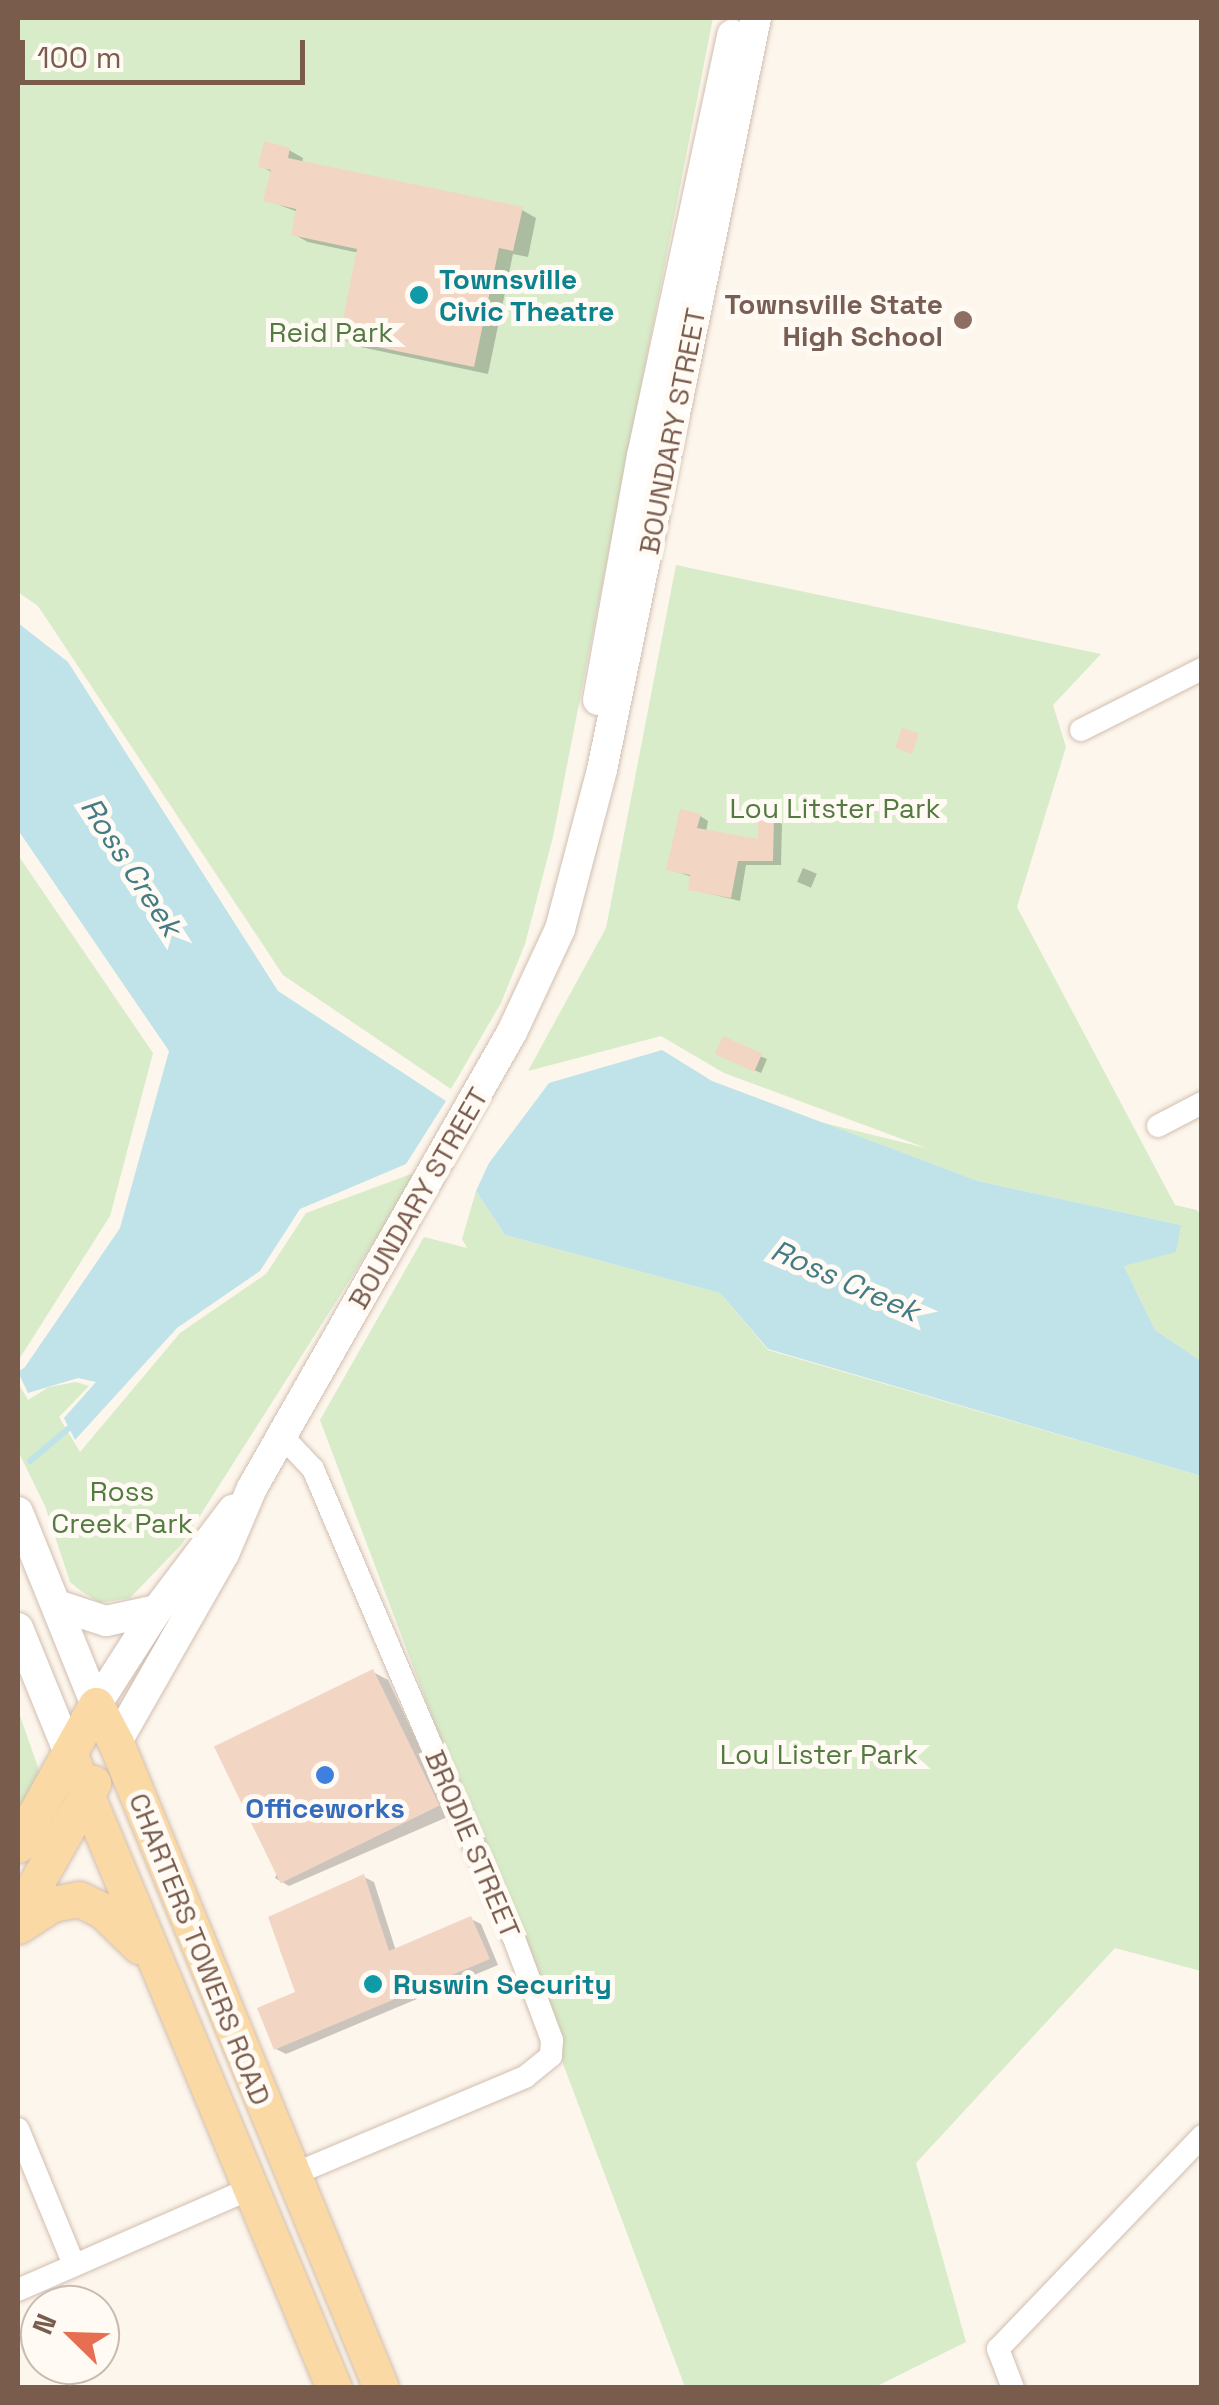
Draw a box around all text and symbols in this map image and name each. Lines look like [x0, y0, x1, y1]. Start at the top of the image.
scale bar [25, 20, 310, 82]
text: 100 m [37, 38, 122, 77]
place label: Townsville Civic Theatre [439, 262, 615, 328]
marker: Townsville Civic Theatre [408, 284, 430, 306]
place label: Townsville State High School [724, 287, 943, 353]
street label: BOUNDARY STREET [632, 305, 712, 557]
marker: Townsville State High School [952, 309, 974, 331]
park label: Reid Park [269, 315, 393, 349]
water label: Ross Creek [73, 791, 189, 943]
park label: Lou Litster Park [729, 791, 941, 825]
street label: BOUNDARY STREET [341, 1081, 495, 1315]
water label: Ross Creek [765, 1232, 925, 1330]
park label: Ross Creek Park [51, 1474, 193, 1540]
park label: Lou Lister Park [720, 1737, 918, 1771]
street label: BRODIE STREET [418, 1745, 528, 1943]
marker: Officeworks [314, 1764, 336, 1786]
street label: CHARTERS TOWERS ROAD [122, 1788, 278, 2110]
place label: Officeworks [245, 1791, 405, 1825]
place label: Ruswin Security [393, 1967, 612, 2001]
marker: Ruswin Security [362, 1973, 384, 1995]
north arrow [20, 2285, 120, 2385]
text: N [24, 2308, 64, 2340]

